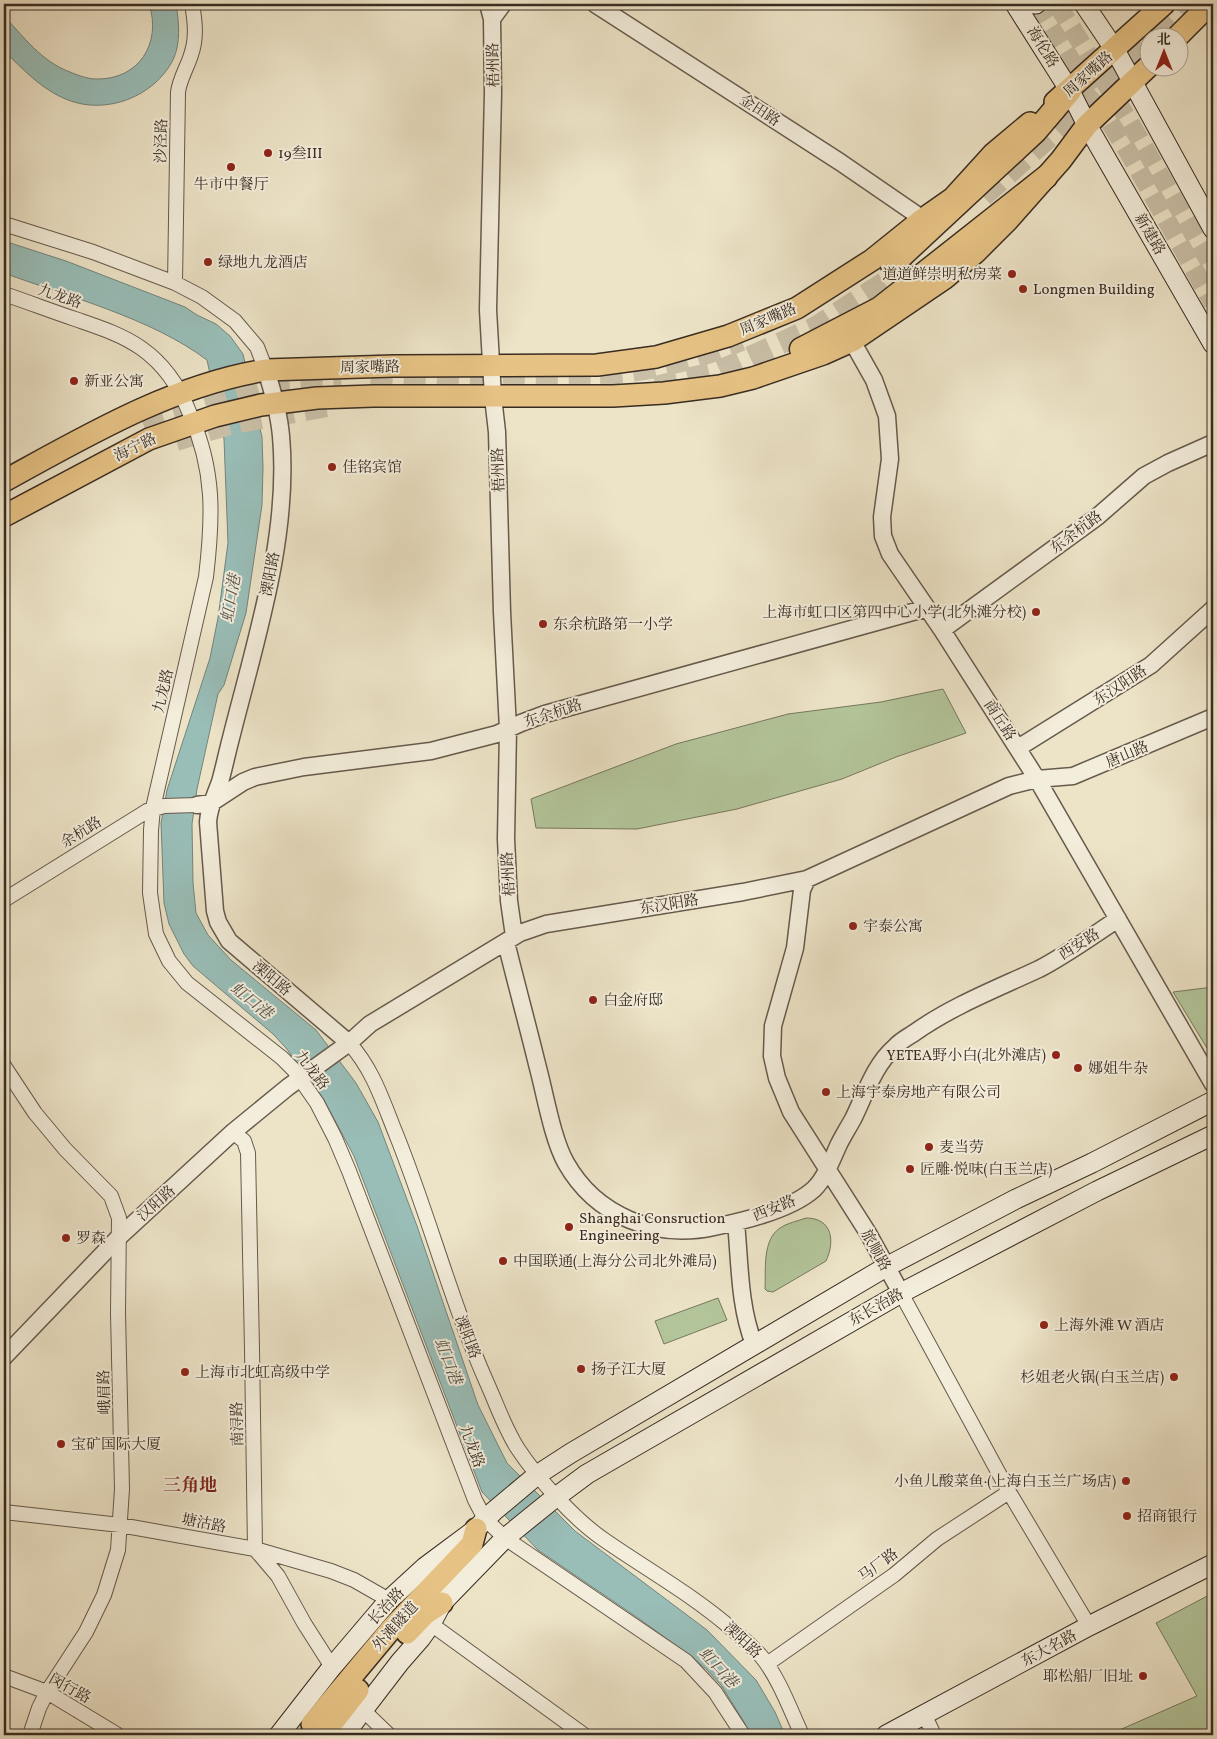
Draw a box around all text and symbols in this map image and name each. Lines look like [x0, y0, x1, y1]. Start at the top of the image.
street label: 海伦路 [1021, 23, 1063, 72]
north arrow [1140, 28, 1190, 78]
text: 北 [1157, 31, 1171, 50]
street label: 梧州路 [484, 42, 505, 88]
street label: 周家嘴路 [1060, 47, 1118, 103]
street label: 金田路 [735, 90, 784, 132]
street label: 沙泾路 [152, 118, 173, 164]
place label: 19叁III [278, 144, 323, 165]
marker: 19叁III [262, 147, 274, 159]
marker: 牛市中餐厅 [225, 161, 237, 173]
place label: 牛市中餐厅 [193, 175, 269, 196]
street label: 新建路 [1128, 210, 1169, 259]
place label: 绿地九龙酒店 [218, 253, 308, 274]
marker: 绿地九龙酒店 [202, 256, 214, 268]
place label: 道道鲜崇明私房菜 [882, 265, 1002, 286]
marker: 道道鲜崇明私房菜 [1006, 268, 1018, 280]
street label: 九龙路 [35, 280, 84, 315]
place label: Longmen Building [1033, 280, 1155, 301]
marker: Longmen Building [1017, 283, 1029, 295]
street label: 周家嘴路 [737, 299, 800, 342]
street label: 周家嘴路 [340, 357, 400, 380]
place label: 新亚公寓 [84, 372, 144, 393]
marker: 新亚公寓 [68, 375, 80, 387]
street label: 海宁路 [111, 429, 160, 468]
street label: 梧州路 [488, 447, 511, 493]
place label: 佳铭宾馆 [342, 458, 402, 479]
marker: 佳铭宾馆 [326, 461, 338, 473]
street label: 东余杭路 [1047, 507, 1107, 560]
street label: 溧阳路 [257, 550, 286, 598]
water label: 虹口港 [217, 571, 247, 624]
place label: 上海市虹口区第四中心小学(北外滩分校) [762, 603, 1026, 624]
marker: 上海市虹口区第四中心小学(北外滩分校) [1030, 606, 1042, 618]
place label: 东余杭路第一小学 [553, 615, 673, 636]
marker: 东余杭路第一小学 [537, 618, 549, 630]
street label: 东汉阳路 [1090, 661, 1152, 711]
street label: 九龙路 [149, 667, 180, 716]
street label: 东余杭路 [522, 695, 585, 734]
street label: 商丘路 [978, 696, 1020, 745]
street label: 唐山路 [1103, 737, 1152, 774]
street label: 余杭路 [57, 812, 106, 854]
street label: 梧州路 [498, 851, 521, 897]
street label: 东汉阳路 [638, 890, 701, 921]
place label: 宇泰公寓 [863, 917, 923, 938]
marker: 宇泰公寓 [847, 920, 859, 932]
street label: 西安路 [1055, 924, 1104, 966]
street label: 溧阳路 [247, 957, 295, 1002]
water label: 虹口港 [225, 978, 278, 1026]
place label: 白金府邸 [603, 991, 663, 1012]
marker: 白金府邸 [587, 994, 599, 1006]
place label: YETEA野小白(北外滩店) [886, 1046, 1046, 1067]
street label: 九龙路 [289, 1047, 333, 1095]
marker: YETEA野小白(北外滩店) [1050, 1049, 1062, 1061]
place label: 娜姐牛杂 [1088, 1059, 1148, 1080]
marker: 娜姐牛杂 [1072, 1062, 1084, 1074]
place label: 上海宇泰房地产有限公司 [836, 1083, 1001, 1104]
marker: 上海宇泰房地产有限公司 [820, 1086, 832, 1098]
place label: 麦当劳 [939, 1138, 984, 1159]
marker: 麦当劳 [923, 1141, 935, 1153]
place label: 匠雕·悦味(白玉兰店) [920, 1160, 1052, 1181]
marker: 匠雕·悦味(白玉兰店) [904, 1163, 916, 1175]
street label: 汉阳路 [133, 1181, 181, 1227]
street label: 西安路 [750, 1191, 799, 1228]
place label: Shanghai Consruction Engineering [579, 1209, 726, 1247]
marker: Shanghai Consruction Engineering [563, 1221, 575, 1233]
street label: 旅顺路 [855, 1226, 895, 1276]
place label: 罗森 [76, 1229, 106, 1250]
marker: 罗森 [60, 1232, 72, 1244]
place label: 中国联通(上海分公司北外滩局) [513, 1252, 717, 1273]
marker: 中国联通(上海分公司北外滩局) [497, 1255, 509, 1267]
street label: 东长治路 [845, 1285, 908, 1332]
street label: 溧阳路 [449, 1313, 484, 1362]
place label: 上海外滩 W 酒店 [1054, 1316, 1165, 1337]
marker: 上海外滩 W 酒店 [1038, 1319, 1050, 1331]
water label: 虹口港 [428, 1335, 467, 1390]
place label: 扬子江大厦 [591, 1360, 666, 1381]
place label: 上海市北虹高级中学 [195, 1363, 330, 1384]
marker: 扬子江大厦 [575, 1363, 587, 1375]
marker: 上海市北虹高级中学 [179, 1366, 191, 1378]
place label: 杉姐老火锅(白玉兰店) [1020, 1368, 1164, 1389]
street label: 峨眉路 [95, 1369, 116, 1415]
marker: 杉姐老火锅(白玉兰店) [1168, 1371, 1180, 1383]
street label: 南浔路 [228, 1401, 249, 1447]
street label: 九龙路 [453, 1422, 488, 1471]
place label: 宝矿国际大厦 [71, 1435, 161, 1456]
marker: 宝矿国际大厦 [55, 1438, 67, 1450]
place label: 小鱼儿酸菜鱼·(上海白玉兰广场店) [894, 1472, 1116, 1493]
district label: 三角地 [163, 1474, 217, 1499]
marker: 小鱼儿酸菜鱼·(上海白玉兰广场店) [1120, 1475, 1132, 1487]
place label: 招商银行 [1137, 1507, 1197, 1528]
street label: 塘沽路 [180, 1510, 228, 1539]
marker: 招商银行 [1121, 1510, 1133, 1522]
street label: 马厂路 [855, 1544, 903, 1588]
street label: 长治路 [364, 1583, 410, 1631]
street label: 外滩隧道 [368, 1598, 424, 1656]
street label: 溧阳路 [718, 1618, 766, 1664]
street label: 东大名路 [1018, 1626, 1081, 1673]
water label: 虹口港 [693, 1643, 743, 1695]
place label: 耶松船厂旧址 [1043, 1667, 1133, 1688]
street label: 闵行路 [44, 1669, 94, 1709]
marker: 耶松船厂旧址 [1137, 1670, 1149, 1682]

